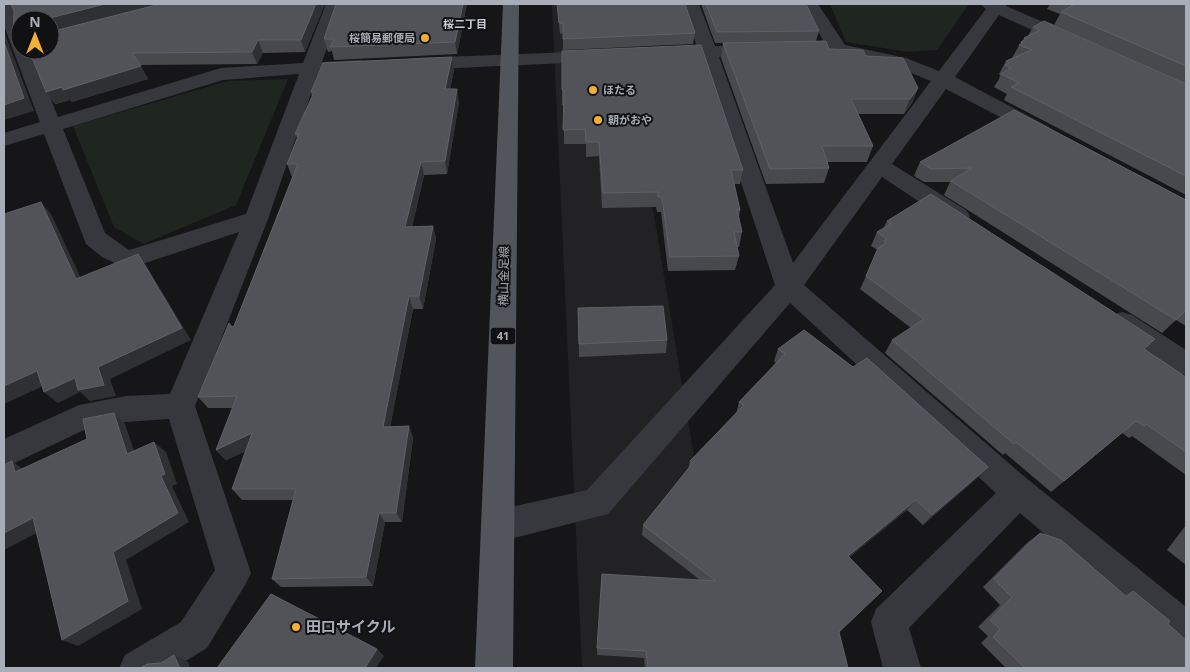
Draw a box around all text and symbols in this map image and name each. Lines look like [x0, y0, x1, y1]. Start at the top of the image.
north arrow [10, 10, 60, 60]
text: N [29, 12, 41, 31]
district label: 桜二丁目 [443, 16, 487, 31]
place label: 桜簡易郵便局 [349, 30, 415, 45]
marker: 桜簡易郵便局 [419, 32, 431, 44]
place label: ほたる [603, 82, 636, 97]
marker: ほたる [587, 84, 599, 96]
place label: 朝がおや [608, 112, 652, 127]
marker: 朝がおや [592, 114, 604, 126]
street label: 横山金足線 [494, 246, 513, 306]
road number: 41 [490, 328, 516, 344]
place label: 田口サイクル [306, 616, 395, 636]
marker: 田口サイクル [290, 621, 302, 633]

